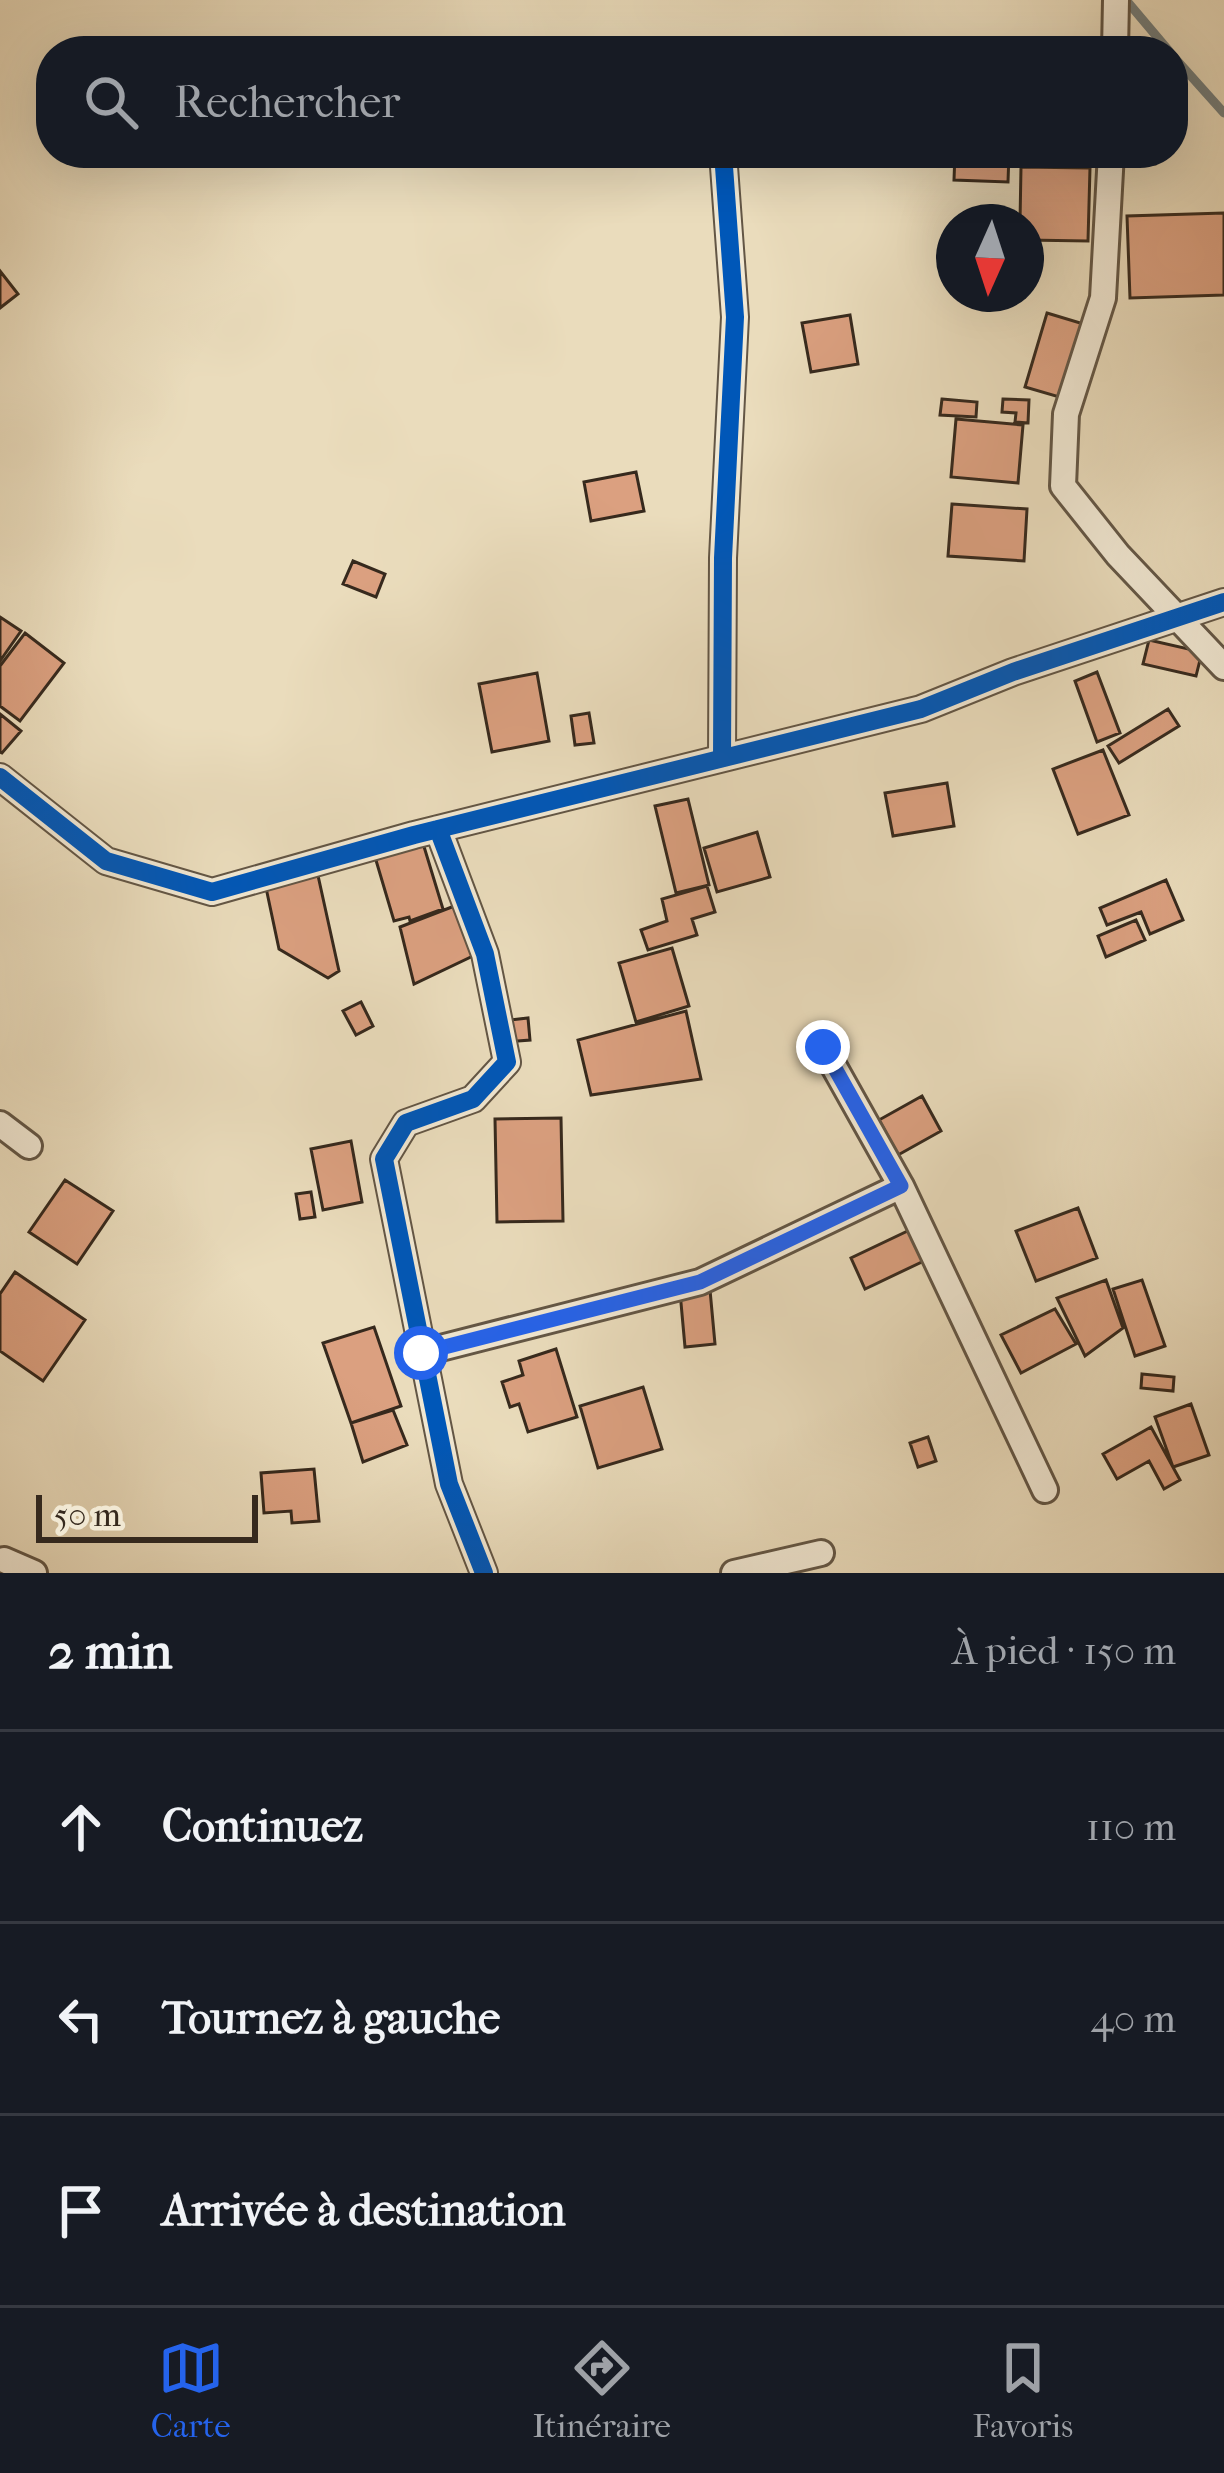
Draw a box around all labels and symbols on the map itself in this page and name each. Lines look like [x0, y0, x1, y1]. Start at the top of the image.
north arrow [936, 204, 1044, 312]
route end [796, 1020, 850, 1074]
route start [394, 1326, 448, 1380]
scale bar [36, 1489, 258, 1542]

